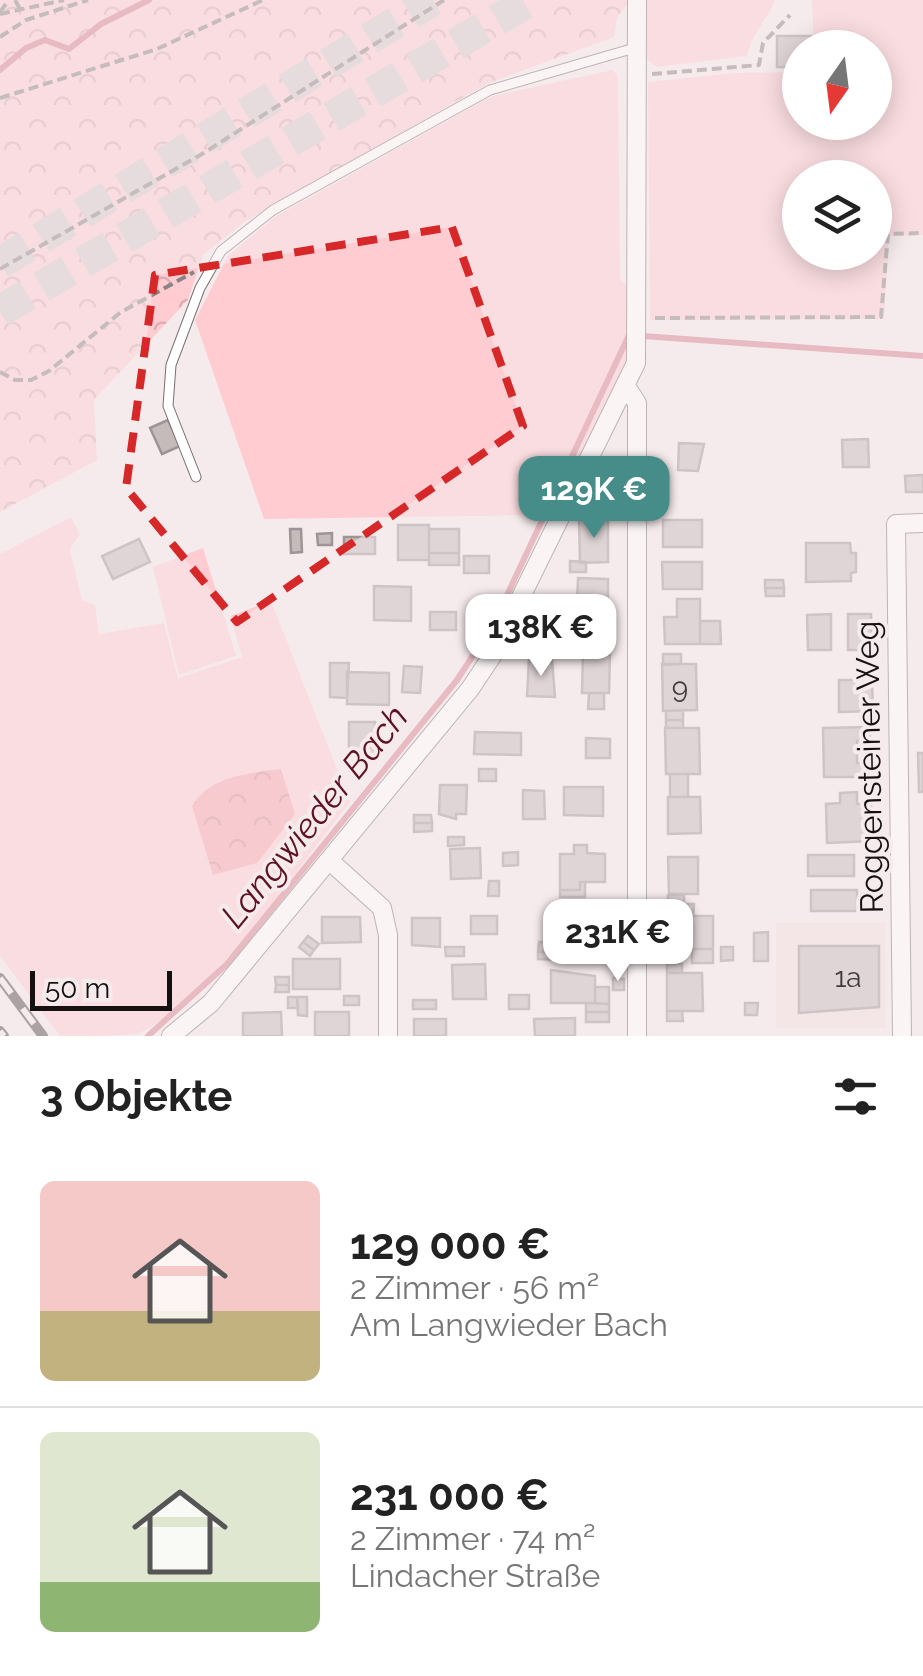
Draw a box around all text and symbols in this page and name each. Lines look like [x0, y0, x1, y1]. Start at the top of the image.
north arrow [782, 30, 892, 140]
map controls [782, 30, 892, 270]
button: layers [782, 160, 892, 270]
pin: 129K € [513, 456, 675, 541]
text: 129K € [541, 470, 647, 507]
pin: 138K € [460, 594, 622, 679]
text: 138K € [487, 608, 595, 645]
street label: Roggensteiner Weg [848, 620, 890, 914]
house number: 9 [672, 672, 688, 705]
water label: Langwieder Bach [212, 697, 416, 935]
pin: 231K € [537, 899, 699, 984]
text: 231K € [565, 913, 671, 950]
house number: 1a [834, 961, 862, 994]
scale bar [30, 966, 172, 1010]
text: 50 m [45, 972, 110, 1005]
icon: filters [828, 1069, 883, 1124]
text: 3 Objekte [40, 1072, 232, 1121]
text: 129 000 € [350, 1220, 550, 1269]
icon: home [120, 1221, 240, 1341]
text: 2 Zimmer · 56 m² [350, 1269, 599, 1306]
text: Am Langwieder Bach [350, 1306, 668, 1343]
text: 231 000 € [350, 1471, 549, 1520]
icon: home [120, 1472, 240, 1592]
text: 2 Zimmer · 74 m² [350, 1520, 595, 1557]
text: Lindacher Straße [350, 1557, 600, 1594]

